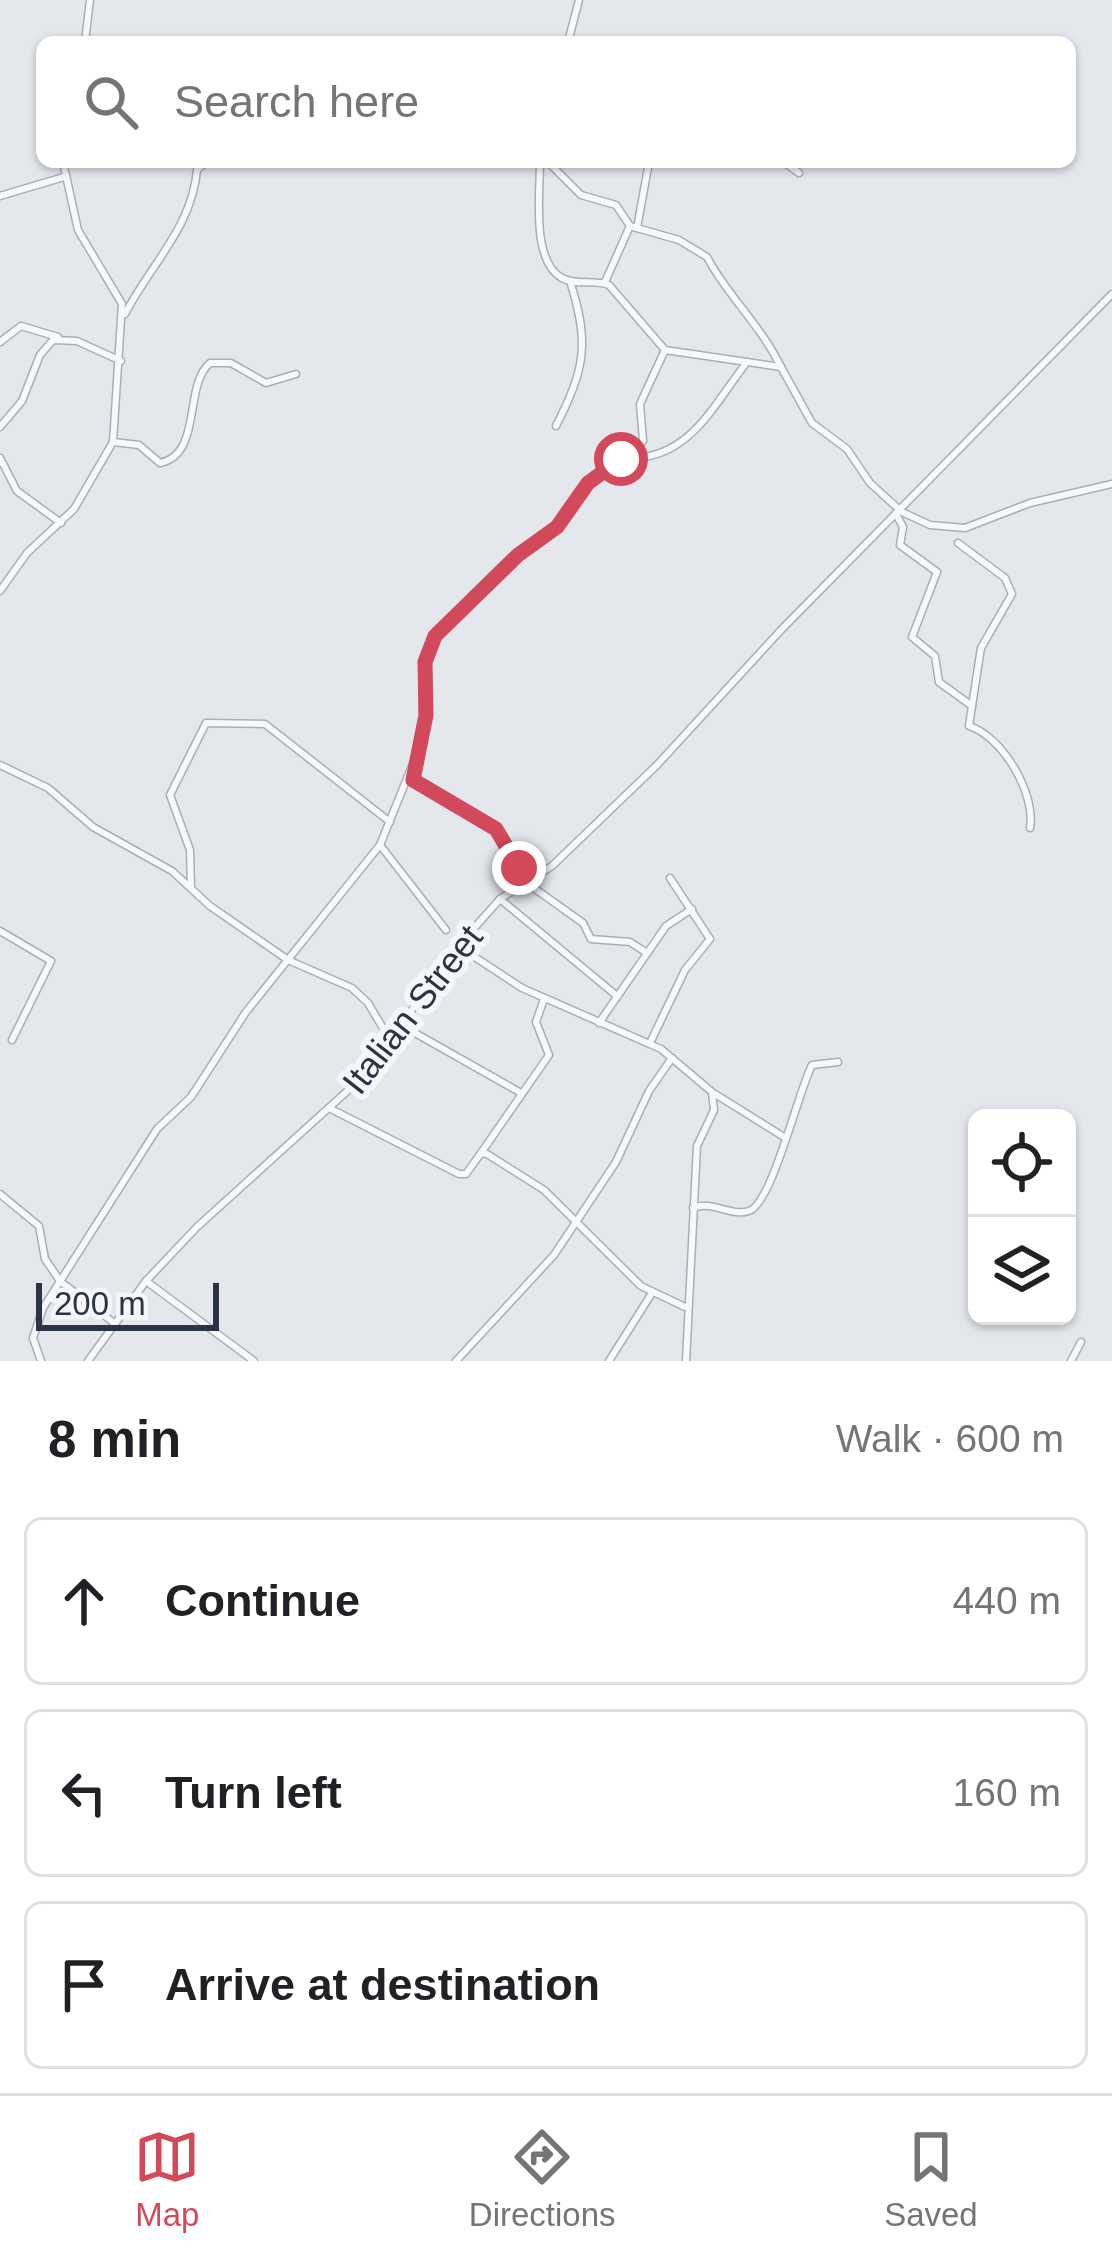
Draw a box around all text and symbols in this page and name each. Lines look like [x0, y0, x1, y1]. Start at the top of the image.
search box [36, 36, 1076, 168]
icon: search [78, 69, 144, 135]
text: Search here [174, 76, 419, 127]
route start [594, 432, 648, 486]
route end [492, 841, 546, 895]
street label: Italian Street [334, 917, 491, 1102]
map controls [968, 1109, 1076, 1325]
button: locate [968, 1109, 1076, 1217]
button: layers [968, 1217, 1076, 1325]
scale bar [36, 1277, 219, 1330]
text: 200 m [54, 1285, 146, 1322]
text: 8 min [48, 1411, 181, 1468]
text: Walk · 600 m [836, 1417, 1064, 1460]
icon: ahead [51, 1568, 117, 1634]
text: Continue [165, 1575, 360, 1626]
text: 440 m [953, 1579, 1061, 1622]
icon: left [51, 1760, 117, 1826]
text: Turn left [165, 1767, 342, 1818]
text: 160 m [953, 1771, 1061, 1814]
icon: arrive [51, 1952, 117, 2018]
text: Arrive at destination [165, 1959, 600, 2010]
tab: Map [134, 2124, 200, 2234]
tab: Directions [469, 2124, 616, 2234]
tab: Saved [884, 2124, 978, 2234]

